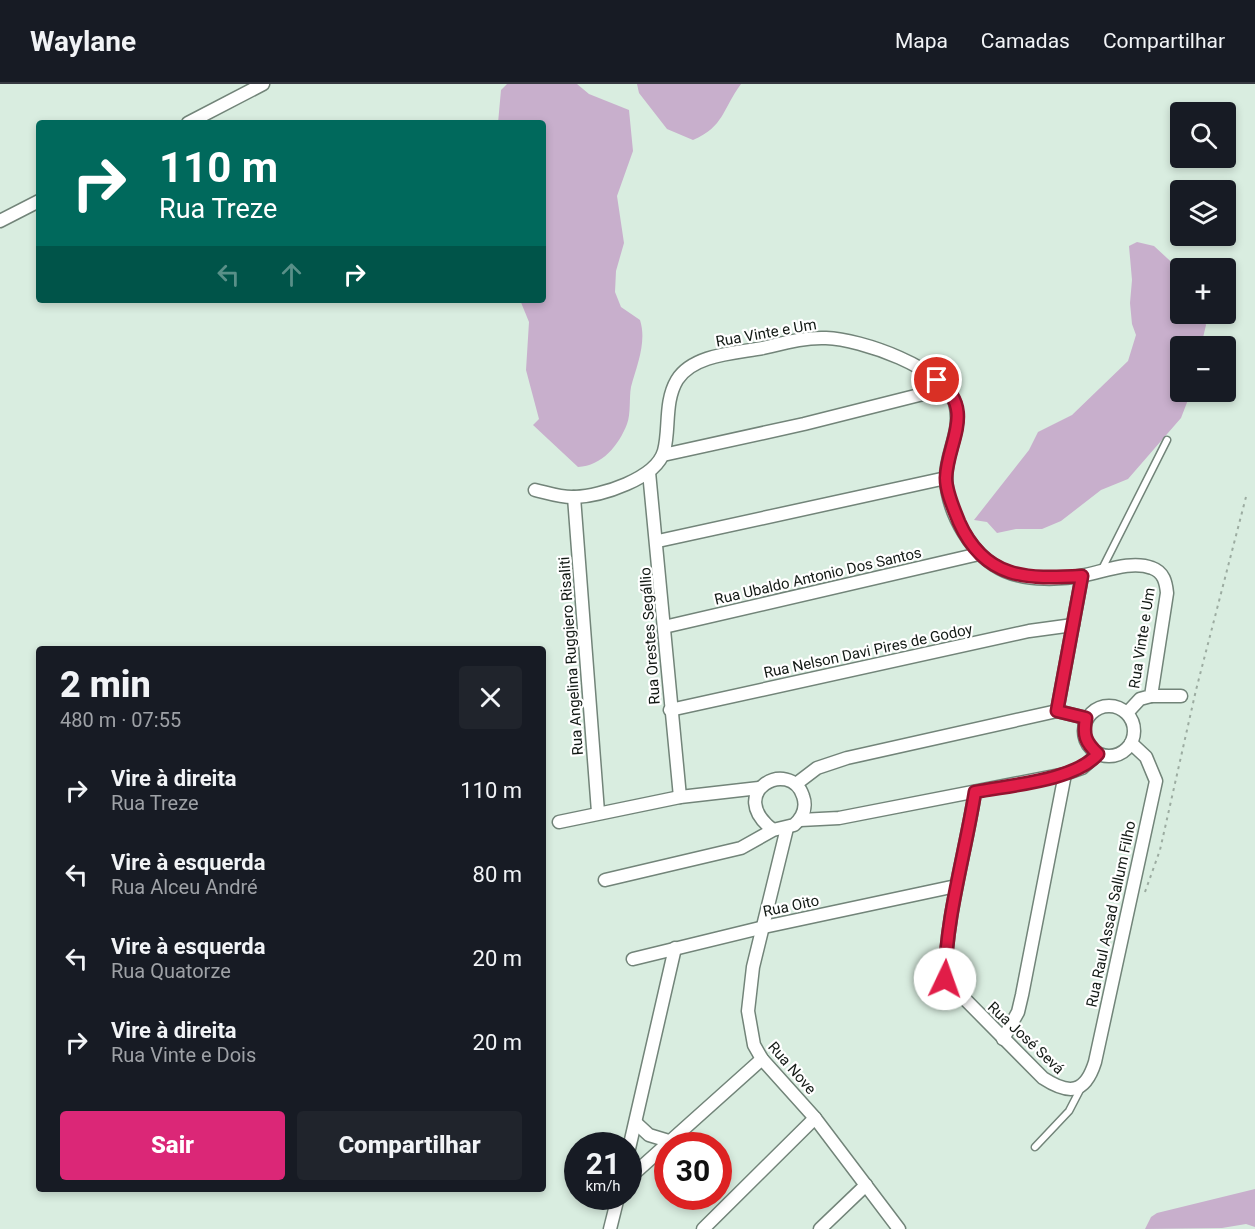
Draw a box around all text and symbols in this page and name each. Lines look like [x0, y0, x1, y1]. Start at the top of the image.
text: Waylane [30, 25, 136, 58]
text: Mapa [895, 29, 948, 53]
text: Camadas [981, 29, 1070, 53]
text: Compartilhar [1103, 29, 1225, 53]
map controls [1170, 102, 1236, 402]
button: search [1170, 102, 1236, 168]
text: 110 m [159, 143, 278, 192]
icon: right [60, 144, 138, 222]
button: layers [1170, 180, 1236, 246]
text: Rua Treze [159, 193, 277, 225]
icon: left [212, 258, 245, 291]
icon: ahead [275, 258, 308, 291]
icon: right [338, 258, 371, 291]
button: + [1170, 258, 1236, 324]
street label: Rua Vinte e Um [714, 315, 818, 351]
button: − [1170, 336, 1236, 402]
pin [911, 354, 962, 405]
icon: arrive [920, 363, 953, 396]
street label: Rua Ubaldo Antonio Dos Santos [713, 543, 923, 609]
street label: Rua Angelina Ruggiero Risaliti [555, 556, 587, 756]
street label: Rua Orestes Segállio [636, 567, 664, 705]
street label: Rua Vinte e Um [1125, 586, 1159, 690]
street label: Rua Nelson Davi Pires de Godoy [762, 620, 974, 682]
text: 2 min [60, 664, 151, 706]
button: close [459, 666, 522, 729]
text: 480 m · 07:55 [60, 708, 181, 732]
text: Vire à direita [111, 766, 237, 791]
icon: right [60, 774, 93, 807]
text: 110 m [460, 778, 522, 803]
text: Rua Treze [111, 791, 199, 815]
street label: Rua Raul Assad Sallum Filho [1082, 819, 1140, 1009]
text: Vire à esquerda [111, 850, 265, 875]
icon: left [60, 858, 93, 891]
text: 80 m [473, 862, 522, 887]
text: Rua Alceu André [111, 875, 258, 899]
street label: Rua Oito [761, 891, 821, 921]
text: Vire à esquerda [111, 934, 265, 959]
icon: left [60, 942, 93, 975]
text: 20 m [473, 946, 522, 971]
position arrow [913, 947, 977, 1011]
text: Rua Quatorze [111, 959, 231, 983]
street label: Rua José Sevá [984, 998, 1068, 1078]
text: Vire à direita [111, 1018, 237, 1043]
icon: right [60, 1026, 93, 1059]
text: 20 m [473, 1030, 522, 1055]
street label: Rua Nove [764, 1038, 820, 1098]
text: Rua Vinte e Dois [111, 1043, 256, 1067]
button: Sair [60, 1111, 285, 1180]
button: Compartilhar [297, 1111, 522, 1180]
speed limit sign: 30 [654, 1132, 732, 1210]
text: 21 [586, 1146, 620, 1181]
text: km/h [585, 1177, 621, 1195]

